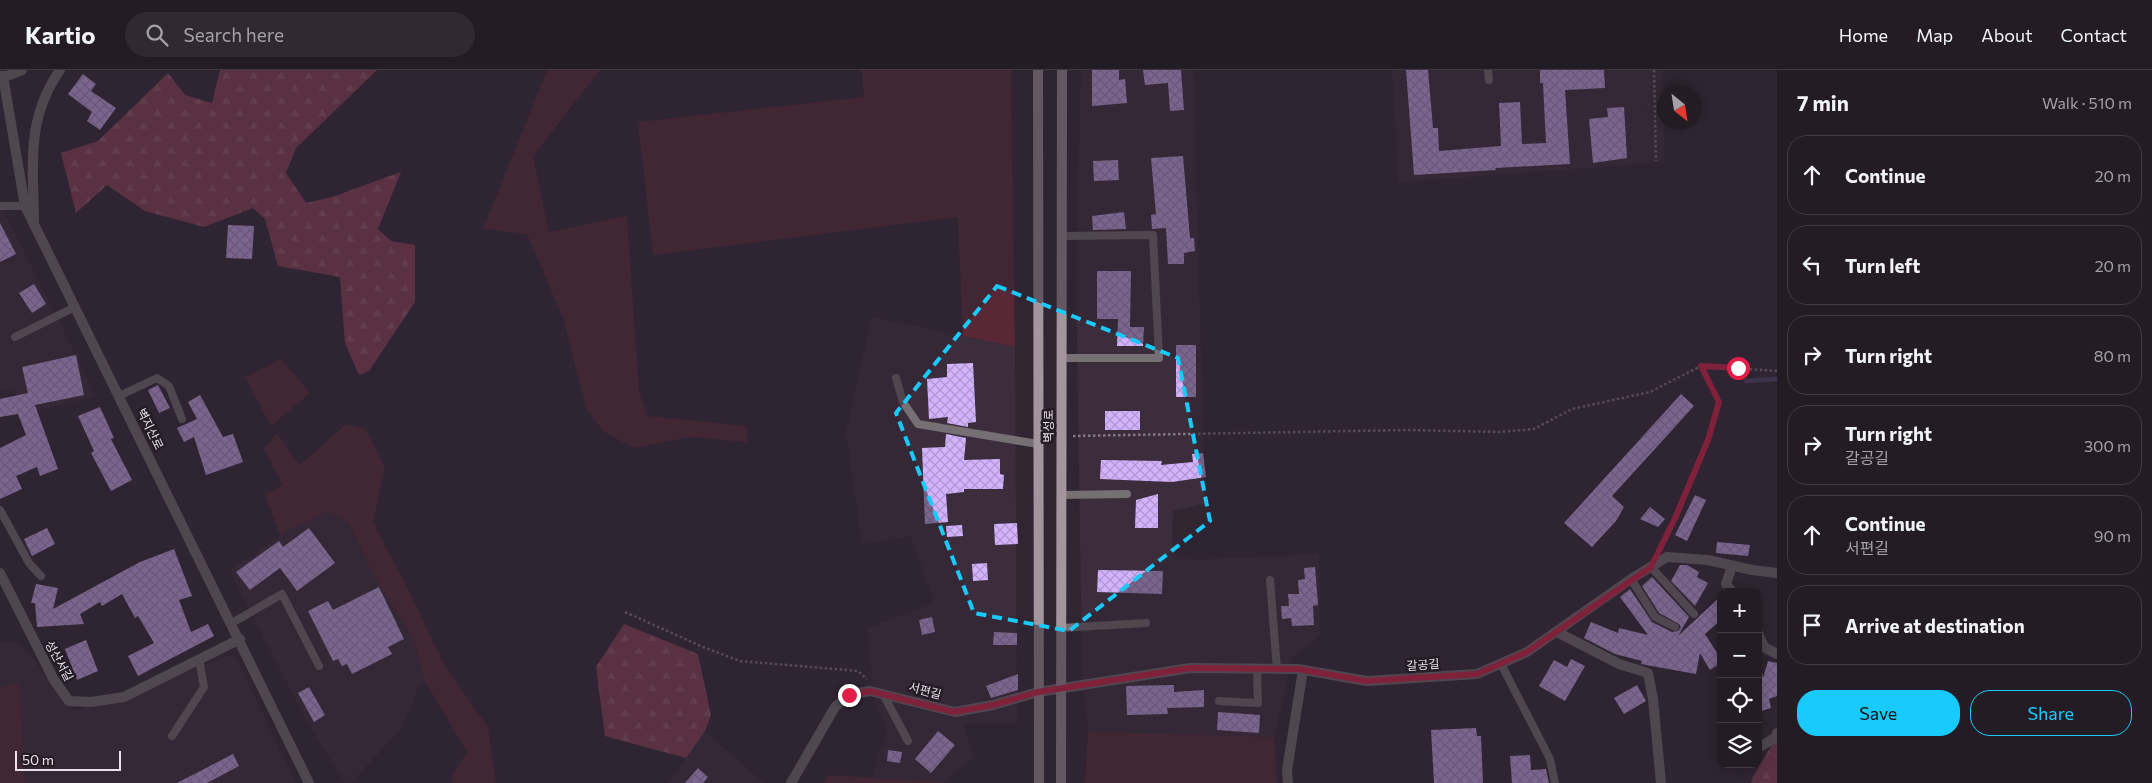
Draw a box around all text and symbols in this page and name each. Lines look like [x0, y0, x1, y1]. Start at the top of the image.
search box [125, 12, 475, 57]
text: Kartio [25, 20, 95, 49]
icon: search [143, 21, 171, 49]
text: Search here [183, 23, 284, 46]
text: Home [1839, 24, 1888, 46]
text: Map [1916, 24, 1953, 46]
text: About [1981, 24, 2033, 46]
text: Contact [2061, 24, 2127, 46]
north arrow [1657, 85, 1702, 130]
text: 7 min [1797, 90, 1849, 115]
text: Walk · 510 m [2042, 93, 2132, 112]
icon: ahead [1798, 161, 1826, 189]
text: Continue [1845, 164, 1925, 187]
text: 20 m [2095, 166, 2131, 185]
icon: left [1798, 251, 1826, 279]
text: Turn left [1845, 254, 1920, 277]
text: 20 m [2095, 256, 2131, 275]
icon: right [1798, 341, 1826, 369]
text: Turn right [1845, 344, 1932, 367]
text: 80 m [2094, 346, 2131, 365]
route start [1727, 357, 1750, 380]
street label: 벽지산로 [135, 406, 167, 451]
street label: 벽성로 [1041, 409, 1055, 443]
text: Turn right [1845, 422, 1932, 445]
icon: right [1798, 431, 1826, 459]
text: 300 m [2084, 436, 2131, 455]
text: 갈공길 [1845, 448, 1889, 467]
text: Continue [1845, 512, 1925, 535]
icon: ahead [1798, 521, 1826, 549]
text: 90 m [2094, 526, 2131, 545]
text: 서편길 [1845, 538, 1889, 557]
map controls [1717, 588, 1762, 768]
button: + [1717, 588, 1762, 633]
icon: arrive [1798, 611, 1826, 639]
text: Arrive at destination [1845, 614, 2025, 637]
button: − [1717, 633, 1762, 678]
street label: 성산서길 [43, 638, 77, 683]
street label: 갈공길 [1406, 656, 1440, 672]
button: locate [1717, 678, 1762, 723]
street label: 서편길 [907, 679, 943, 701]
route end [838, 684, 861, 707]
button: Save [1797, 690, 1960, 736]
button: Share [1970, 690, 2132, 736]
button: layers [1717, 723, 1762, 768]
scale bar [15, 748, 121, 771]
text: 50 m [22, 751, 54, 768]

